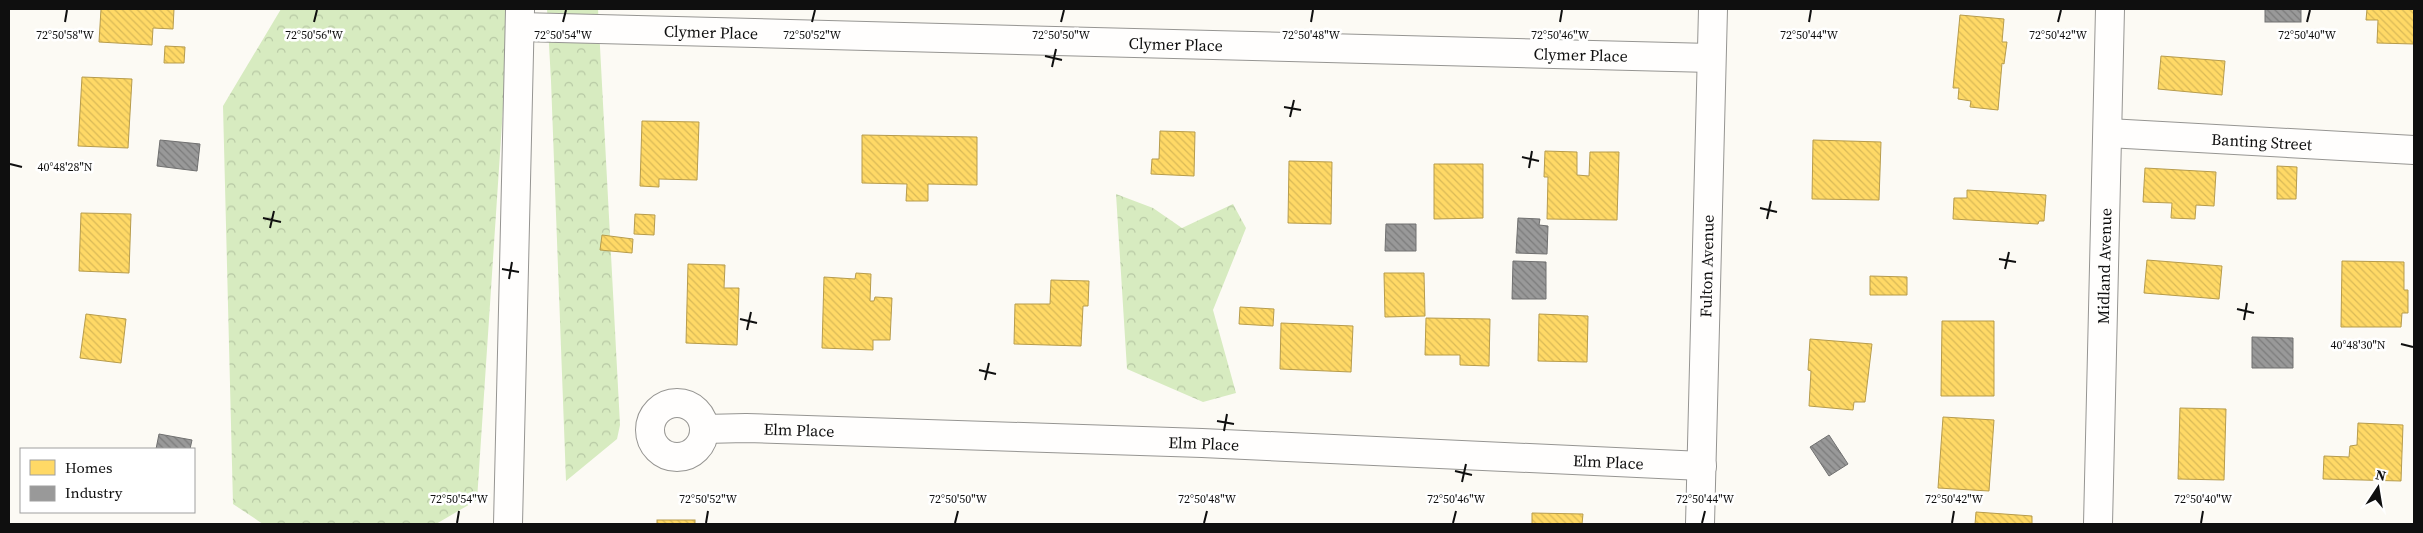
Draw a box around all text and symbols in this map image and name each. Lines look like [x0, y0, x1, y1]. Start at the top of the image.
street label: Clymer Place [664, 20, 758, 44]
text: 72°50'58"W [36, 27, 94, 43]
text: 72°50'56"W [285, 27, 343, 43]
text: 72°50'54"W [534, 27, 592, 43]
text: 72°50'52"W [783, 27, 841, 43]
text: 72°50'50"W [1032, 27, 1090, 43]
text: 72°50'48"W [1282, 27, 1340, 43]
text: 72°50'46"W [1531, 27, 1589, 43]
text: 72°50'44"W [1780, 27, 1838, 43]
text: 72°50'42"W [2029, 27, 2087, 43]
text: 72°50'40"W [2278, 27, 2336, 43]
street label: Clymer Place [1128, 32, 1223, 56]
street label: Clymer Place [1533, 42, 1628, 67]
street label: Banting Street [2211, 128, 2314, 155]
text: 40°48'28"N [37, 159, 93, 175]
street label: Midland Avenue [2092, 208, 2116, 324]
street label: Fulton Avenue [1694, 214, 1719, 318]
text: 40°48'30"N [2330, 337, 2386, 353]
street label: Elm Place [763, 418, 835, 442]
street label: Elm Place [1168, 431, 1240, 456]
legend [20, 448, 195, 513]
street label: Elm Place [1572, 449, 1644, 474]
text: Homes [65, 457, 112, 478]
north arrow [2353, 463, 2403, 513]
text: N [2374, 464, 2388, 486]
text: Industry [65, 482, 123, 503]
text: 72°50'54"W [430, 491, 488, 507]
text: 72°50'52"W [679, 491, 737, 507]
text: 72°50'50"W [929, 491, 987, 507]
text: 72°50'48"W [1178, 491, 1236, 507]
text: 72°50'46"W [1427, 491, 1485, 507]
text: 72°50'44"W [1676, 491, 1734, 507]
text: 72°50'42"W [1925, 491, 1983, 507]
text: 72°50'40"W [2174, 491, 2232, 507]

